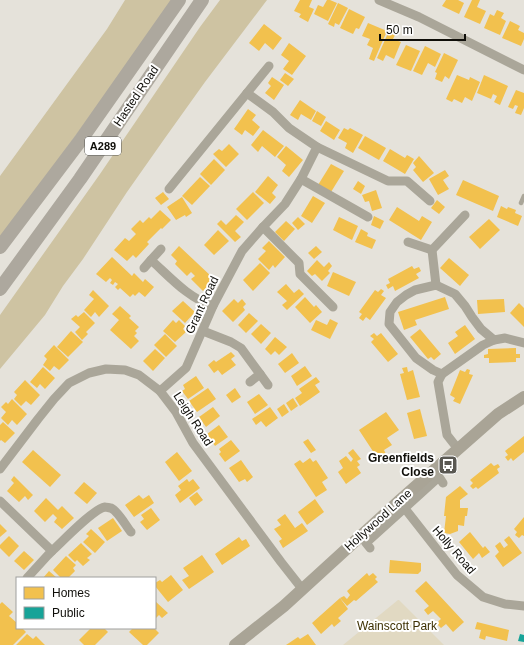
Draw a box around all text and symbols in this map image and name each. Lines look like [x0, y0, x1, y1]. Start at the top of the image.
scale bar [380, 16, 465, 42]
text: 50 m [386, 23, 413, 37]
street label: Hasted Road [111, 63, 161, 129]
road number: A289 [85, 137, 121, 155]
street label: Grant Road [183, 274, 221, 336]
street label: Leigh Road [170, 389, 216, 449]
place label: Greenfields Close [368, 451, 434, 479]
bus stop icon: Greenfields Close [437, 454, 459, 476]
street label: Hollywood Lane [342, 486, 415, 554]
street label: Holly Road [429, 523, 479, 577]
legend [16, 577, 156, 629]
text: Homes [52, 586, 90, 600]
text: Public [52, 606, 85, 620]
park label: Wainscott Park [357, 619, 438, 633]

